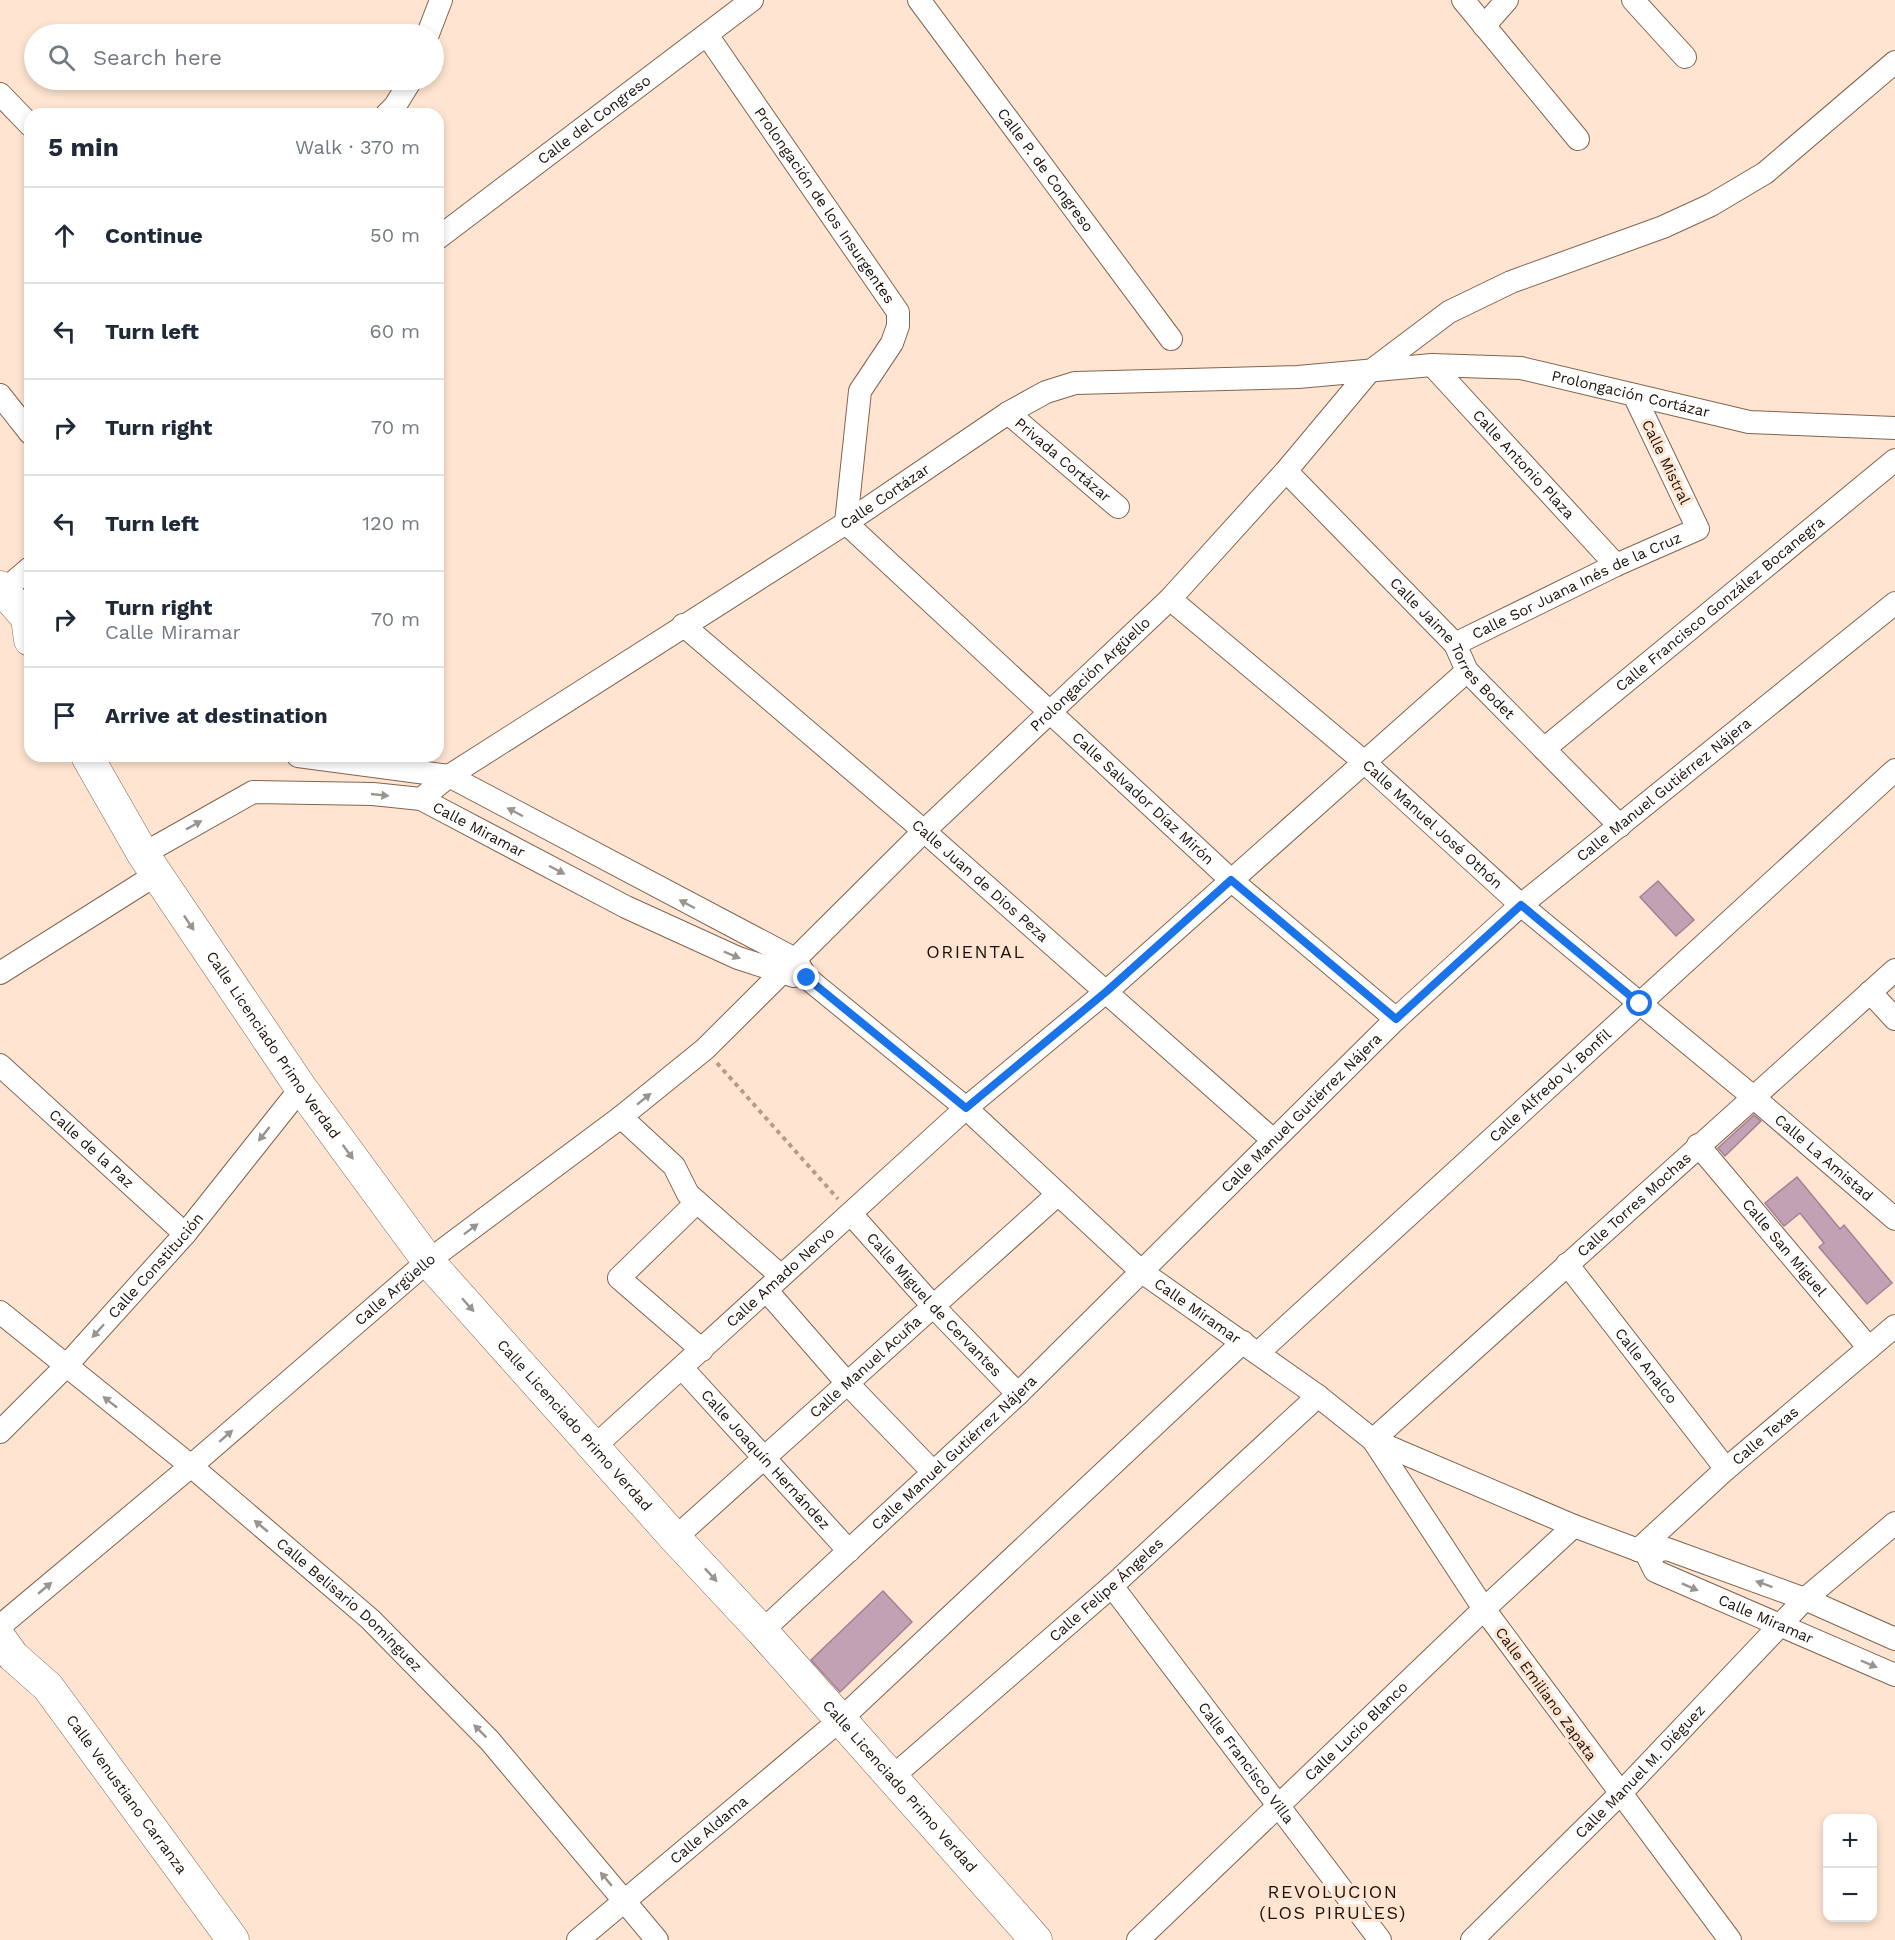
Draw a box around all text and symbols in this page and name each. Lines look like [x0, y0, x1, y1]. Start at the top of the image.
search box [24, 24, 444, 90]
icon: search [45, 41, 78, 74]
text: Search here [93, 45, 222, 70]
street label: Calle del Congreso [534, 71, 654, 168]
street label: Prolongación de los Insurgentes [751, 104, 899, 307]
street label: Calle P. de Congreso [994, 105, 1097, 236]
text: 5 min [48, 132, 119, 162]
text: Walk · 370 m [295, 135, 420, 159]
icon: ahead [48, 219, 81, 252]
text: Continue [105, 223, 203, 248]
text: 50 m [370, 223, 420, 247]
icon: left [48, 315, 81, 348]
text: Turn left [105, 319, 199, 344]
text: 60 m [370, 319, 420, 343]
street label: Prolongación Cortázar [1550, 367, 1711, 421]
street label: Calle Antonio Plaza [1469, 406, 1578, 523]
icon: right [48, 411, 81, 444]
street label: Privada Cortázar [1011, 414, 1114, 506]
text: Turn right [105, 415, 212, 440]
text: 70 m [371, 415, 420, 439]
street label: Calle Mistral [1638, 417, 1694, 508]
street label: Calle Cortázar [837, 460, 933, 533]
icon: left [48, 507, 81, 540]
text: Turn left [105, 511, 199, 536]
text: 120 m [362, 511, 420, 535]
street label: Calle Francisco González Bocanegra [1612, 513, 1828, 695]
street label: Calle Sor Juana Inés de la Cruz [1469, 528, 1684, 643]
street label: Calle Jaime Torres Bodet [1386, 574, 1519, 723]
text: Turn right [105, 595, 212, 620]
icon: right [48, 603, 81, 636]
text: 70 m [371, 607, 420, 631]
street label: Prolongación Argüello [1026, 613, 1154, 735]
text: Calle Miramar [105, 620, 241, 644]
icon: arrive [48, 699, 81, 732]
text: Arrive at destination [105, 703, 328, 728]
street label: Calle Manuel Gutiérrez Nájera [1573, 714, 1755, 865]
street label: Calle Salvador Díaz Mirón [1068, 728, 1218, 869]
street label: Calle Manuel José Othón [1359, 756, 1506, 893]
one-way arrow [370, 790, 389, 799]
street label: Calle Miramar [430, 798, 528, 861]
one-way arrow [506, 807, 524, 817]
street label: Calle Juan de Dios Peza [908, 816, 1052, 946]
one-way arrow [185, 820, 202, 830]
one-way arrow [549, 865, 566, 875]
one-way arrow [678, 899, 695, 909]
one-way arrow [183, 914, 195, 930]
district label: ORIENTAL [926, 941, 1026, 962]
street label: Calle Licenciado Primo Verdad [202, 948, 344, 1142]
one-way arrow [724, 950, 742, 960]
route end [793, 964, 819, 990]
route start [1626, 990, 1652, 1016]
street label: Calle Alfredo V. Bonfil [1486, 1025, 1615, 1146]
street label: Calle Manuel Gutiérrez Nájera [1217, 1029, 1386, 1196]
one-way arrow [636, 1093, 651, 1106]
street label: Calle de la Paz [45, 1105, 138, 1192]
street label: Calle La Amistad [1771, 1110, 1876, 1205]
one-way arrow [259, 1126, 271, 1141]
one-way arrow [342, 1144, 354, 1160]
street label: Calle Torres Mochas [1573, 1149, 1695, 1261]
street label: Calle San Miguel [1738, 1195, 1831, 1300]
street label: Calle Constitución [104, 1209, 207, 1322]
one-way arrow [464, 1223, 479, 1235]
street label: Calle Amado Nervo [722, 1223, 838, 1331]
street label: Calle Miguel de Cervantes [863, 1229, 1005, 1381]
street label: Calle Argüello [351, 1250, 439, 1329]
street label: Calle Miramar [1151, 1274, 1244, 1348]
one-way arrow [461, 1298, 475, 1313]
street label: Calle Manuel Acuña [806, 1312, 925, 1422]
one-way arrow [91, 1323, 105, 1338]
street label: Calle Analco [1611, 1325, 1681, 1407]
street label: Calle Licenciado Primo Verdad [493, 1336, 656, 1515]
street label: Calle Manuel Gutiérrez Nájera [868, 1371, 1041, 1534]
street label: Calle Joaquín Hernández [697, 1386, 834, 1533]
one-way arrow [102, 1396, 118, 1409]
street label: Calle Texas [1728, 1403, 1802, 1469]
one-way arrow [218, 1429, 234, 1442]
one-way arrow [254, 1520, 269, 1533]
street label: Calle Belisario Domínguez [273, 1534, 426, 1676]
street label: Calle Felipe Ángeles [1046, 1534, 1167, 1645]
one-way arrow [703, 1568, 717, 1582]
one-way arrow [1754, 1579, 1772, 1589]
one-way arrow [37, 1582, 53, 1595]
one-way arrow [1681, 1582, 1699, 1592]
street label: Calle Miramar [1716, 1591, 1816, 1648]
street label: Calle Emiliano Zapata [1492, 1624, 1601, 1765]
one-way arrow [1860, 1660, 1878, 1669]
street label: Calle Lucio Blanco [1301, 1678, 1412, 1785]
street label: Calle Licenciado Primo Verdad [819, 1697, 981, 1876]
street label: Calle Francisco Villa [1194, 1699, 1298, 1828]
street label: Calle Manuel M. Diéguez [1572, 1701, 1709, 1842]
street label: Calle Venustiano Carranza [62, 1711, 191, 1878]
one-way arrow [473, 1723, 487, 1738]
street label: Calle Aldama [666, 1792, 752, 1868]
map controls [1823, 1814, 1877, 1922]
button: + [1823, 1814, 1877, 1868]
button: − [1823, 1868, 1877, 1922]
one-way arrow [600, 1872, 613, 1887]
district label: REVOLUCION (LOS PIRULES) [1259, 1881, 1407, 1923]

